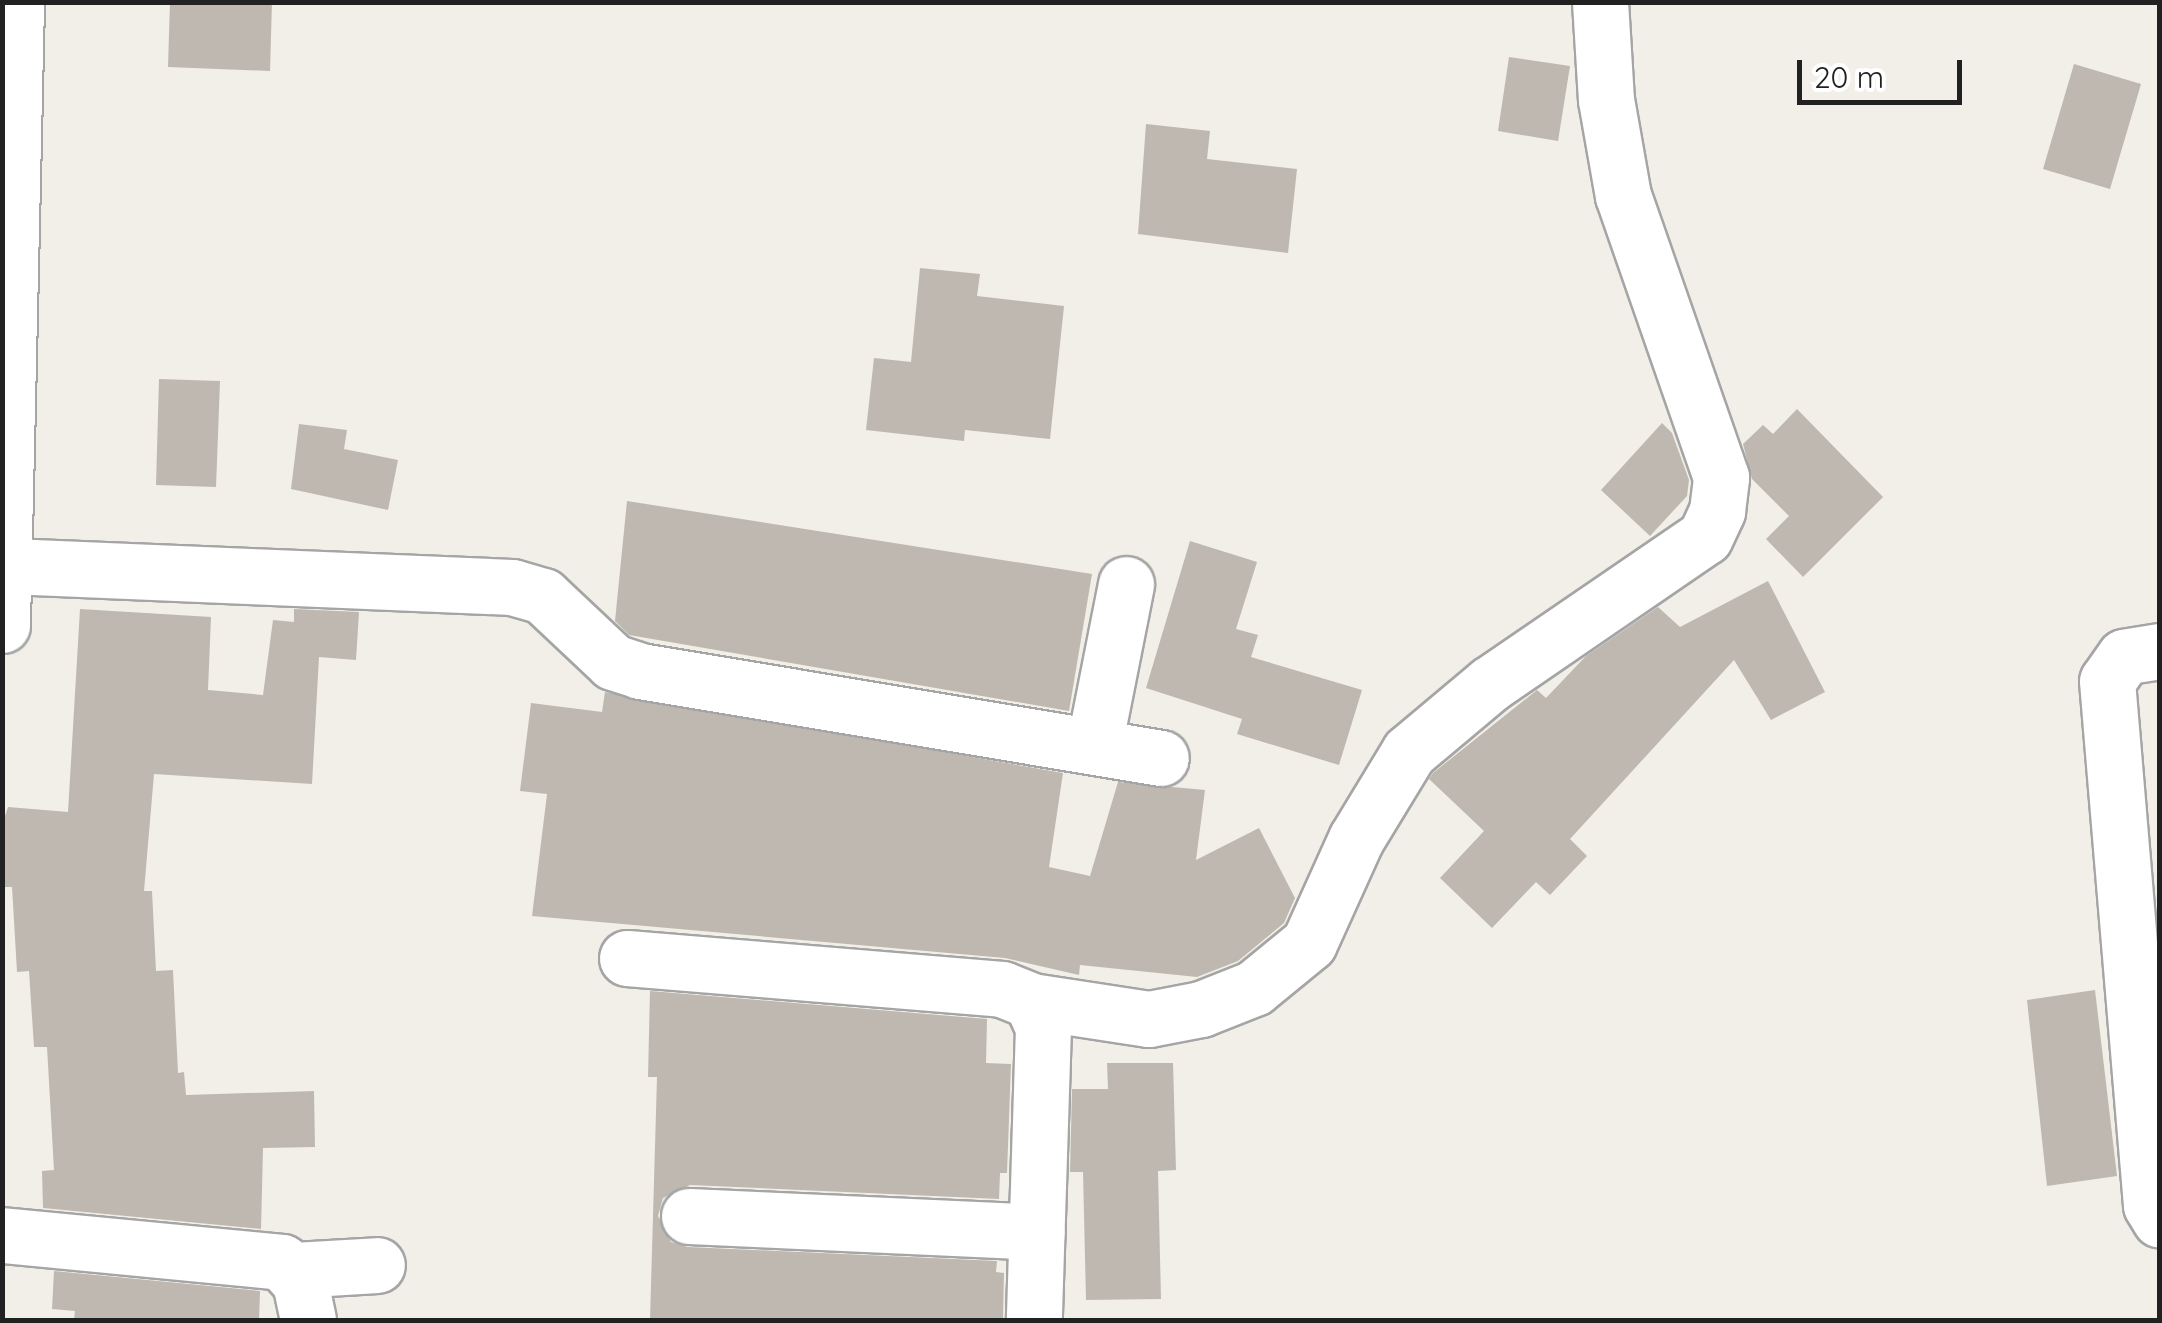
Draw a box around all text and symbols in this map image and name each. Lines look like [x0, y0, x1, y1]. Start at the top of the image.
scale bar [1802, 40, 1967, 102]
text: 20 m [1814, 58, 1884, 96]

